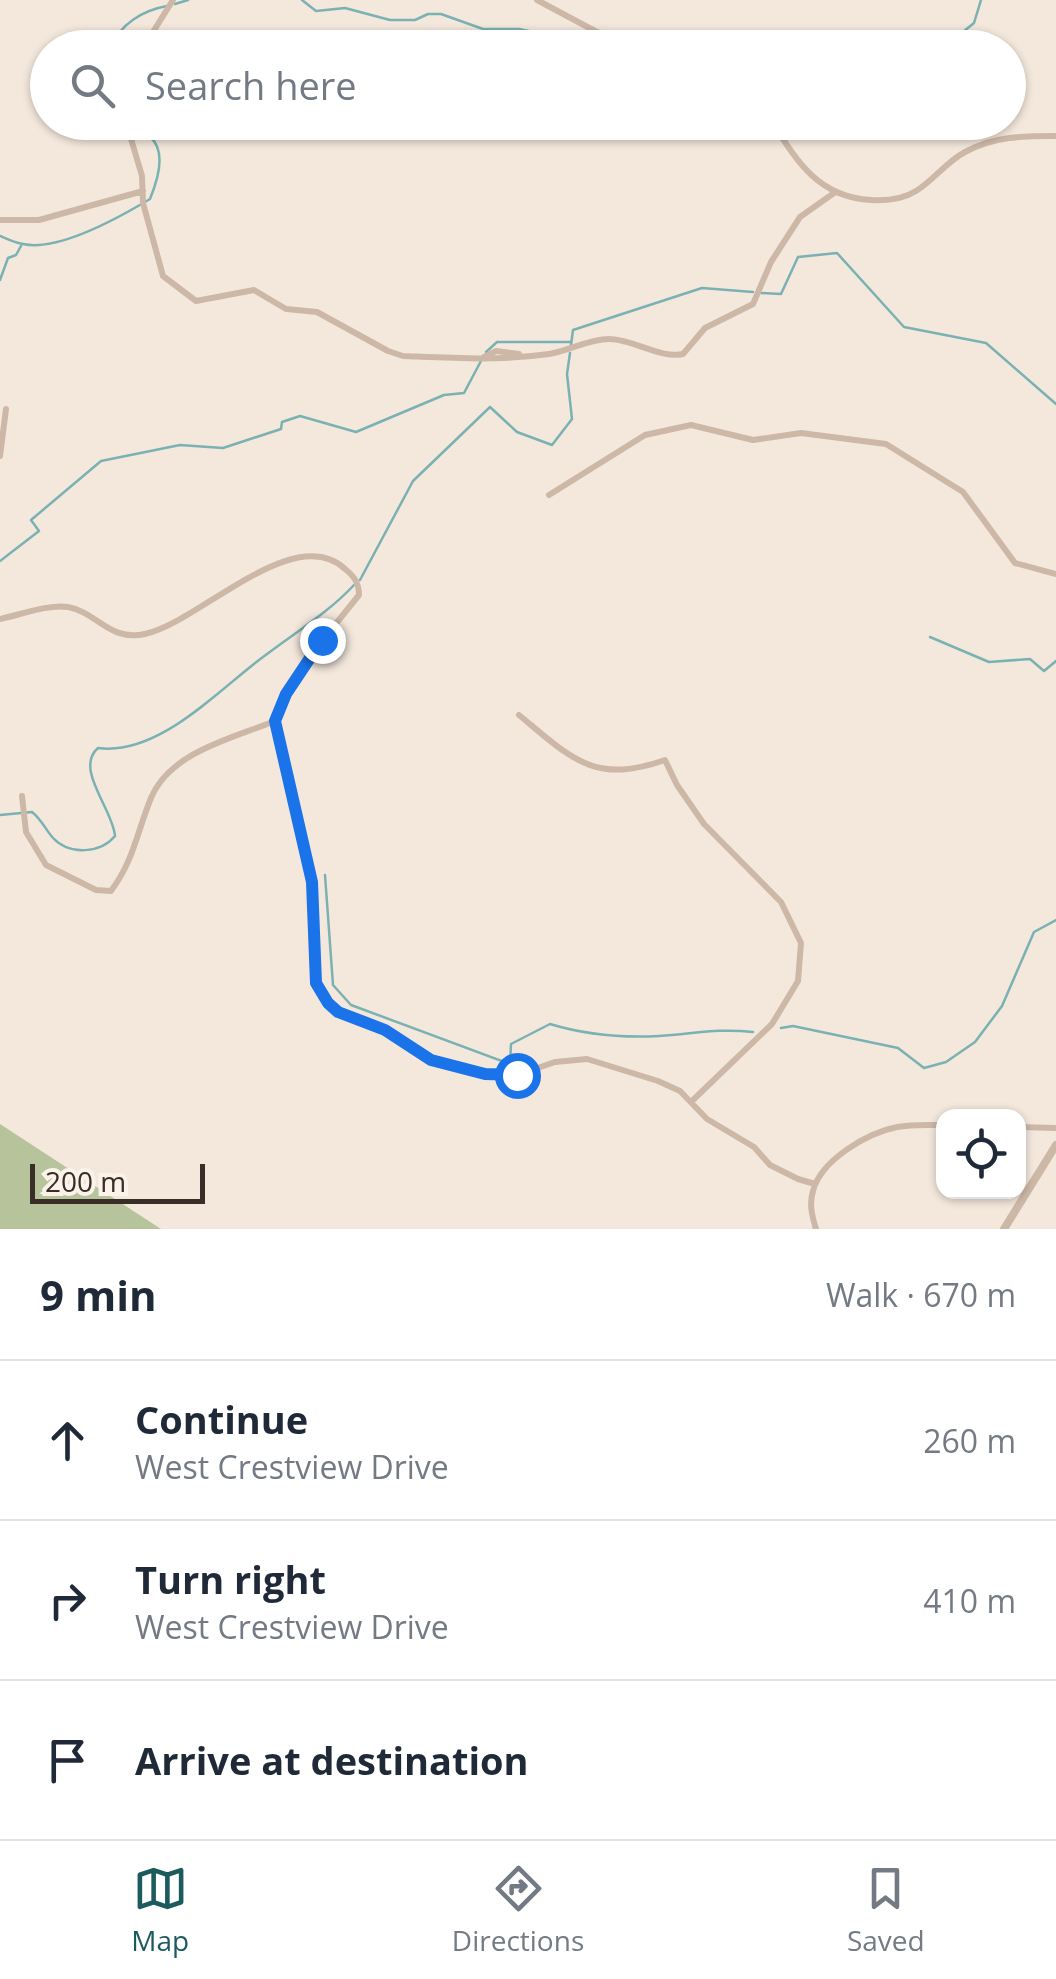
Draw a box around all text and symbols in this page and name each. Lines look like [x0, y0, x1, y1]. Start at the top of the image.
search box [30, 30, 1026, 140]
icon: search [65, 58, 120, 113]
text: Search here [145, 59, 357, 111]
route end [300, 618, 346, 664]
route start [495, 1053, 541, 1099]
map controls [936, 1109, 1026, 1199]
button: locate [936, 1109, 1026, 1199]
scale bar [30, 1159, 205, 1204]
text: 200 m [45, 1162, 126, 1200]
text: 9 min [40, 1266, 157, 1323]
text: Walk · 670 m [826, 1273, 1016, 1316]
text: Continue [135, 1393, 308, 1445]
icon: ahead [40, 1413, 95, 1468]
text: 260 m [923, 1419, 1016, 1462]
text: West Crestview Drive [135, 1445, 449, 1488]
text: Turn right [135, 1553, 326, 1605]
icon: right [40, 1573, 95, 1628]
text: 410 m [923, 1579, 1016, 1622]
text: West Crestview Drive [135, 1605, 449, 1648]
icon: arrive [40, 1733, 95, 1788]
text: Arrive at destination [135, 1734, 529, 1786]
tab: Map [131, 1861, 189, 1959]
tab: Directions [452, 1861, 584, 1959]
tab: Saved [847, 1861, 925, 1959]

